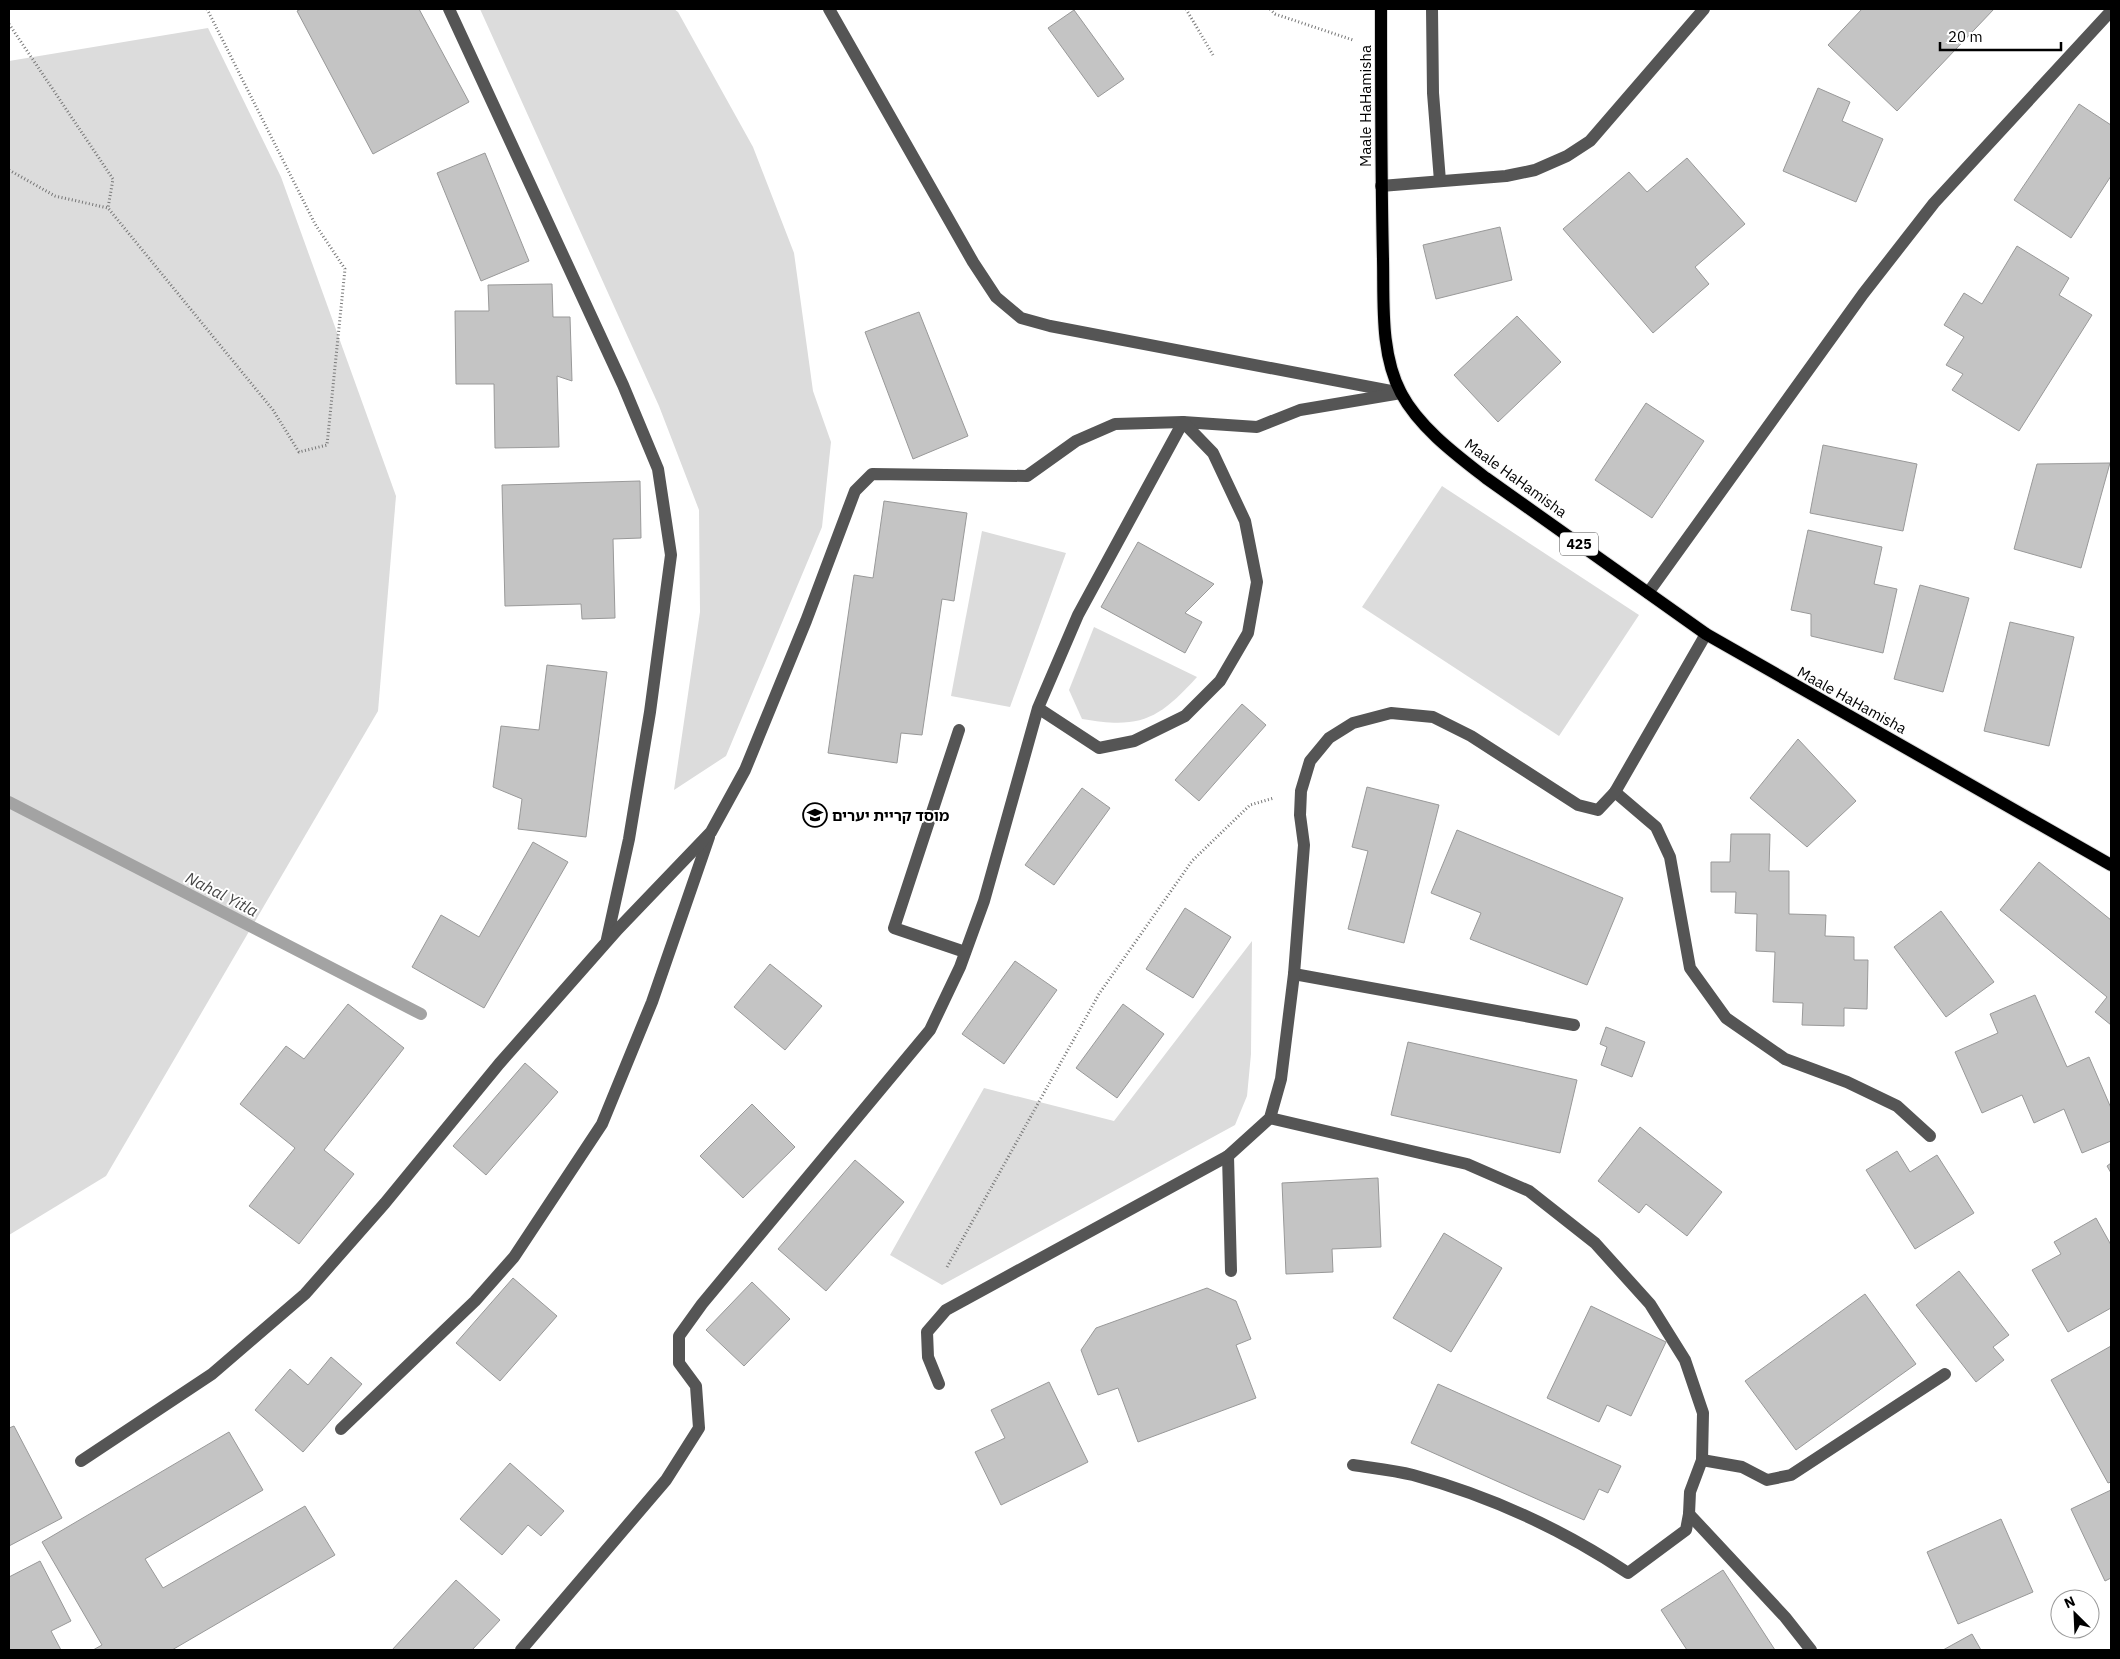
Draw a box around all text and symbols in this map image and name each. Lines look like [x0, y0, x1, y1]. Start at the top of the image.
scale bar [1940, 20, 2061, 52]
text: 20 m [1948, 27, 1983, 46]
street label: Maale HaHamisha [1356, 45, 1375, 167]
street label: Maale HaHamisha [1461, 434, 1571, 522]
road number: 425 [1560, 532, 1598, 556]
street label: Maale HaHamisha [1794, 662, 1910, 738]
school or university icon: מוסד קריית יערים [802, 802, 828, 828]
place label: מוסד קריית יערים [832, 806, 950, 825]
water label: Nahal Yitla [182, 867, 262, 921]
north arrow [2050, 1589, 2100, 1639]
text: N [2061, 1592, 2078, 1612]

